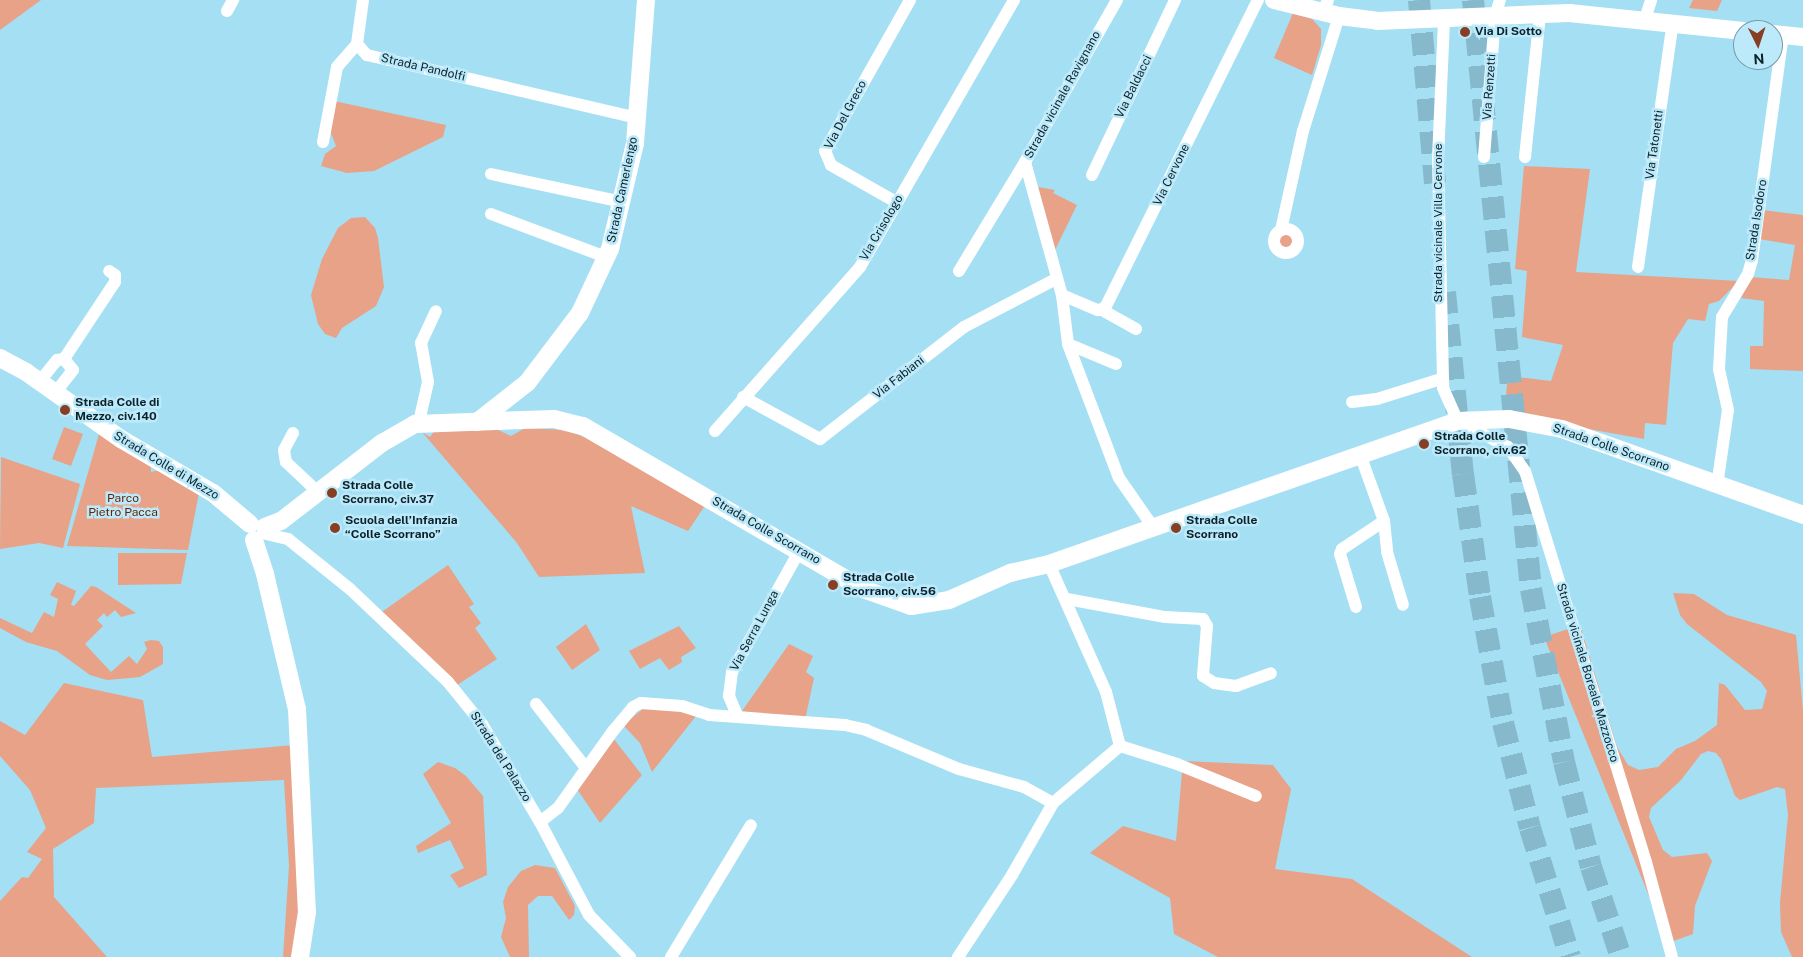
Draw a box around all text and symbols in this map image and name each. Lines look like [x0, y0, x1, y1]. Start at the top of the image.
north arrow [1733, 20, 1783, 70]
place label: Via Di Sotto [1475, 25, 1542, 39]
marker: Via Di Sotto [1459, 26, 1471, 38]
street label: Strada vicinale Ravignano [1022, 29, 1104, 161]
street label: Strada Pandolfi [379, 51, 467, 85]
text: N [1753, 51, 1765, 67]
street label: Via Baldacci [1113, 53, 1155, 121]
street label: Via Renzetti [1481, 53, 1499, 121]
street label: Via Del Greco [822, 78, 870, 152]
street label: Via Tatonetti [1643, 109, 1667, 181]
street label: Strada Camerlengo [605, 136, 641, 244]
street label: Via Cervone [1151, 142, 1193, 208]
street label: Strada vicinale Villa Cervone [1432, 143, 1446, 303]
street label: Strada Isodoro [1743, 178, 1771, 262]
street label: Via Crisologo [857, 193, 907, 263]
street label: Via Fabiani [871, 354, 927, 402]
place label: Strada Colle di Mezzo, civ.140 [75, 396, 160, 424]
marker: Strada Colle di Mezzo, civ.140 [59, 404, 71, 416]
street label: Strada Colle Scorrano [1551, 421, 1671, 475]
street label: Strada Colle di Mezzo [111, 429, 221, 503]
place label: Strada Colle Scorrano, civ.62 [1434, 430, 1526, 458]
marker: Strada Colle Scorrano, civ.62 [1418, 438, 1430, 450]
place label: Strada Colle Scorrano, civ.37 [342, 479, 434, 507]
marker: Strada Colle Scorrano, civ.37 [326, 487, 338, 499]
park label: Parco Pietro Pacca [88, 492, 158, 520]
street label: Strada Colle Scorrano [709, 494, 823, 568]
place label: Scuola dell’Infanzia “Colle Scorrano” [345, 514, 458, 542]
place label: Strada Colle Scorrano [1186, 514, 1257, 542]
marker: Scuola dell’Infanzia “Colle Scorrano” [329, 522, 341, 534]
marker: Strada Colle Scorrano [1170, 522, 1182, 534]
place label: Strada Colle Scorrano, civ.56 [843, 571, 936, 599]
marker: Strada Colle Scorrano, civ.56 [827, 579, 839, 591]
street label: Strada vicinale Boreale Mazzocco [1553, 582, 1621, 764]
street label: Via Serra Lunga [728, 588, 782, 674]
street label: Strada del Palazzo [466, 709, 534, 805]

